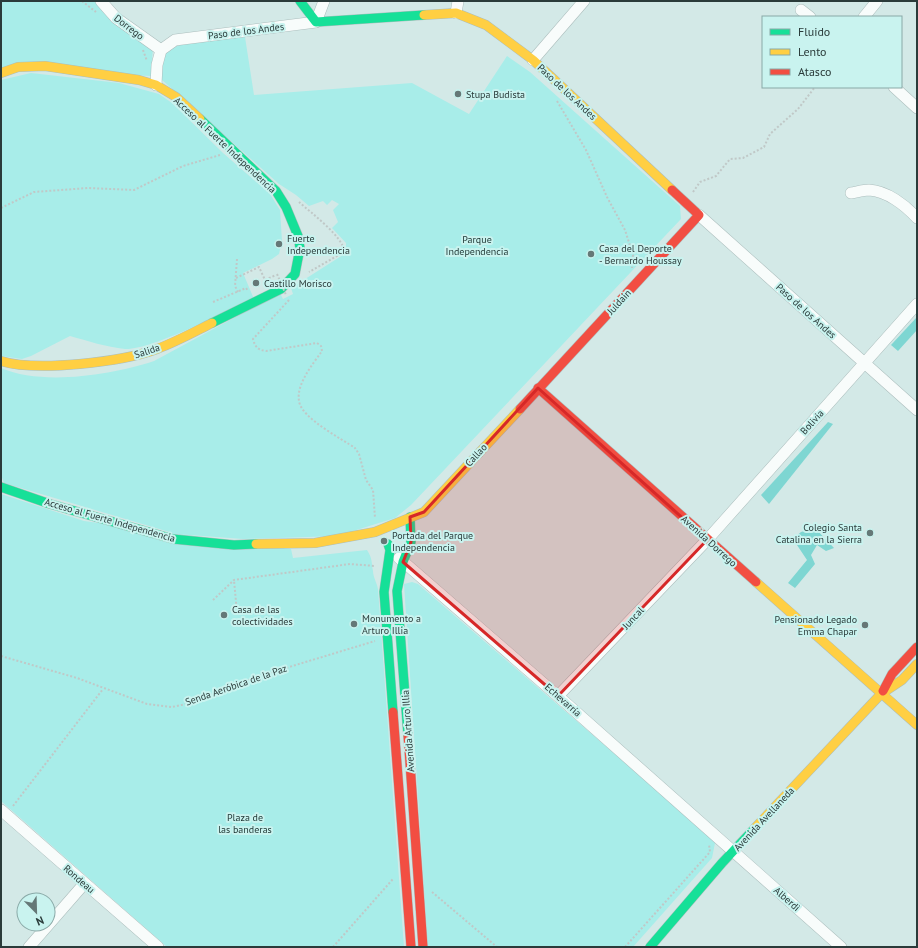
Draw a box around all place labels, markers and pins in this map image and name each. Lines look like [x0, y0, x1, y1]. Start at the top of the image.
place label: Stupa Budista [466, 88, 525, 101]
marker: Stupa Budista [453, 89, 463, 99]
place label: Fuerte Independencia [287, 232, 350, 257]
marker: Fuerte Independencia [274, 239, 284, 249]
place label: Casa del Deporte - Bernardo Houssay [599, 242, 682, 267]
marker: Casa del Deporte - Bernardo Houssay [586, 249, 596, 259]
place label: Castillo Morisco [264, 277, 332, 290]
marker: Castillo Morisco [251, 278, 261, 288]
place label: Colegio Santa Catalina en la Sierra [776, 521, 862, 546]
marker: Colegio Santa Catalina en la Sierra [865, 528, 875, 538]
place label: Portada del Parque Independencia [392, 529, 473, 554]
marker: Portada del Parque Independencia [379, 536, 389, 546]
place label: Casa de las colectividades [232, 603, 293, 628]
marker: Casa de las colectividades [219, 610, 229, 620]
place label: Monumento a Arturo Illia [362, 612, 421, 637]
place label: Pensionado Legado Emma Chapar [775, 613, 858, 638]
marker: Monumento a Arturo Illia [349, 619, 359, 629]
marker: Pensionado Legado Emma Chapar [860, 620, 870, 630]

